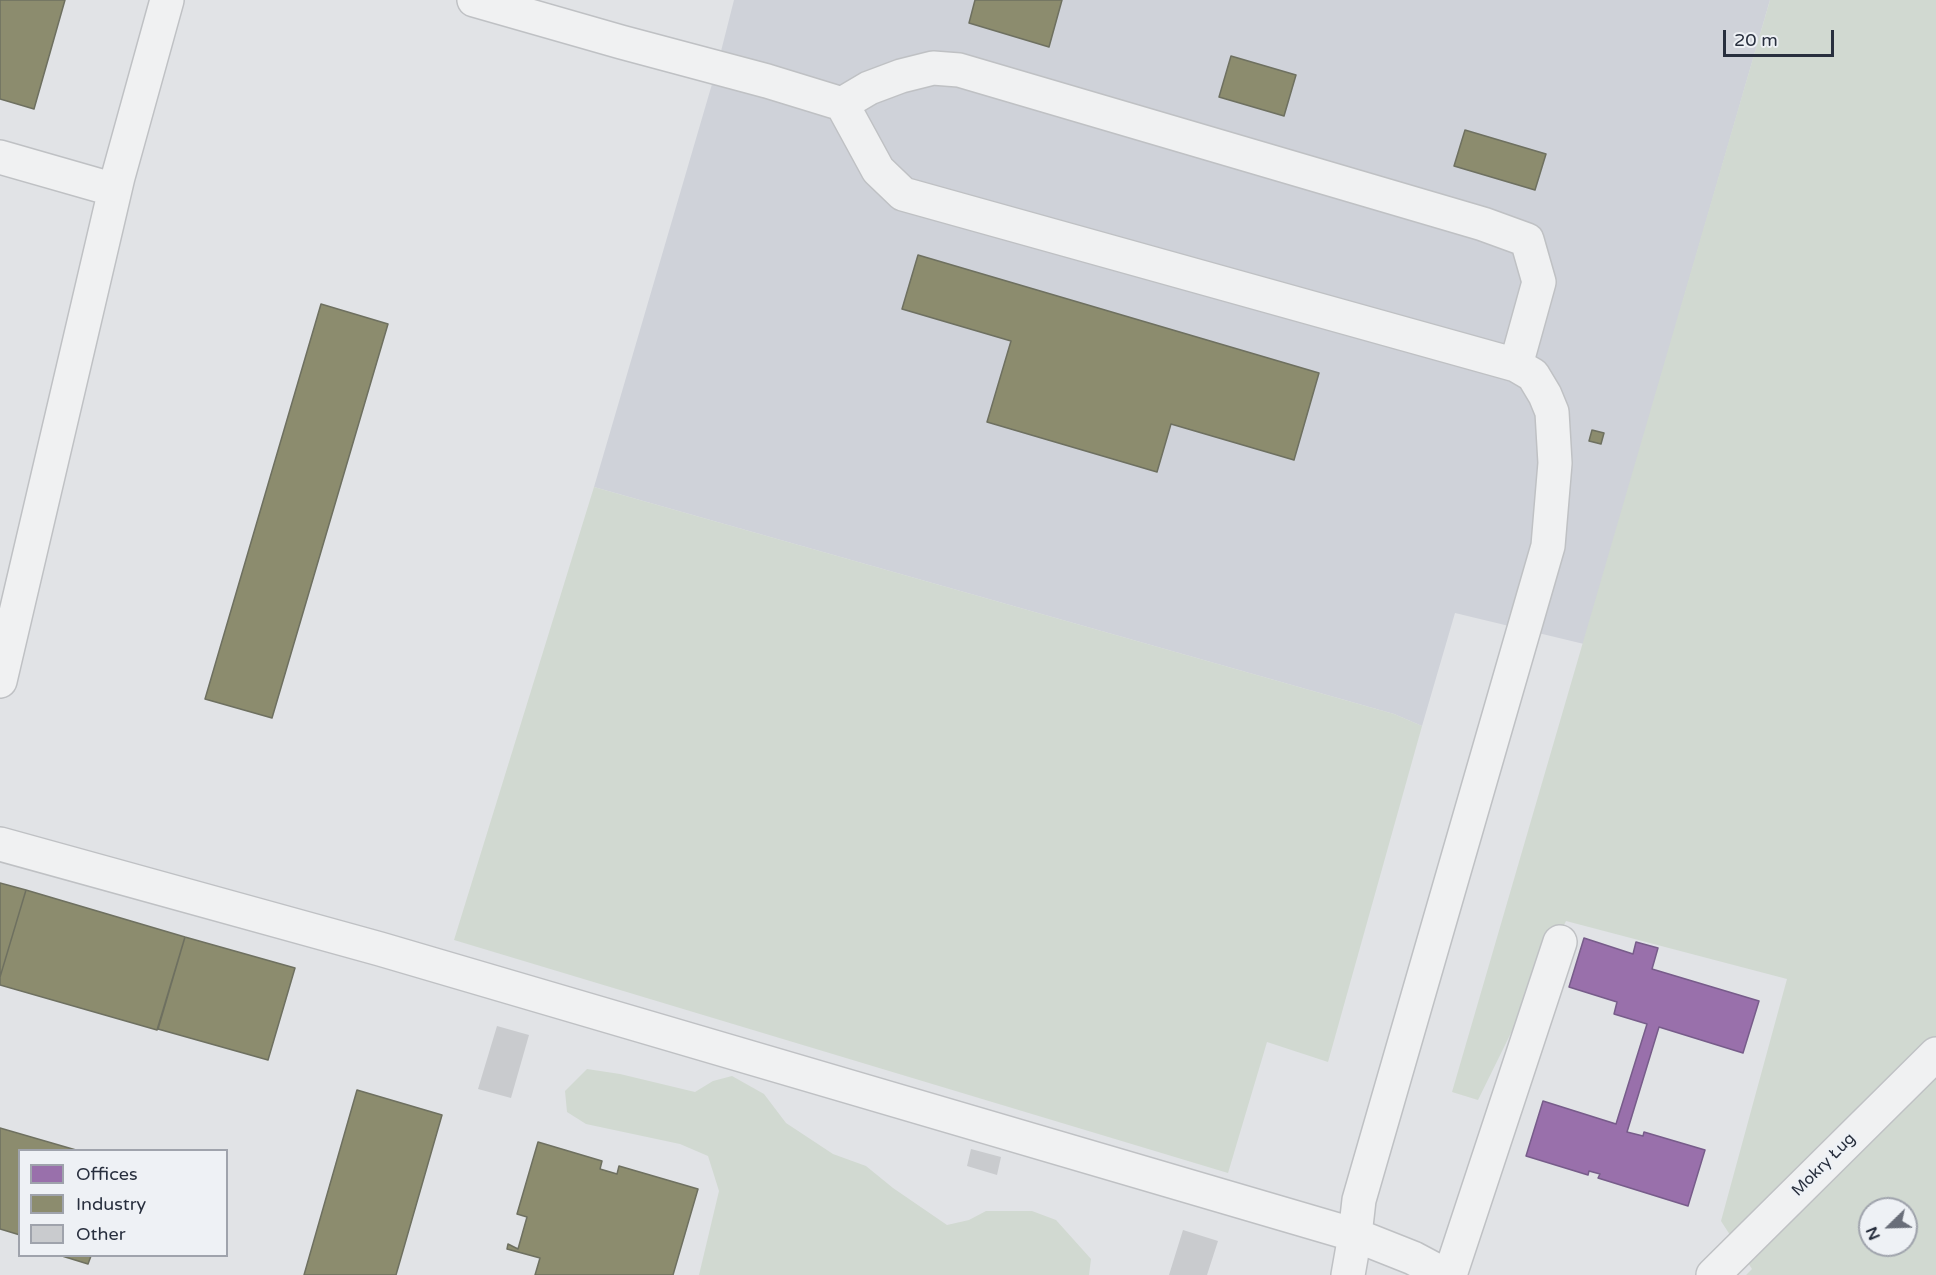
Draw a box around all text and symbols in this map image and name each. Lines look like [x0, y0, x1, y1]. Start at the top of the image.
scale bar [1726, 18, 1837, 56]
text: 20 m [1734, 29, 1778, 51]
street label: Mokry Ług [1788, 1129, 1860, 1201]
legend [18, 1149, 228, 1257]
text: Offices [76, 1163, 138, 1185]
text: Industry [76, 1193, 146, 1215]
north arrow [1858, 1197, 1918, 1257]
text: Other [76, 1223, 126, 1245]
text: N [1862, 1223, 1885, 1243]

